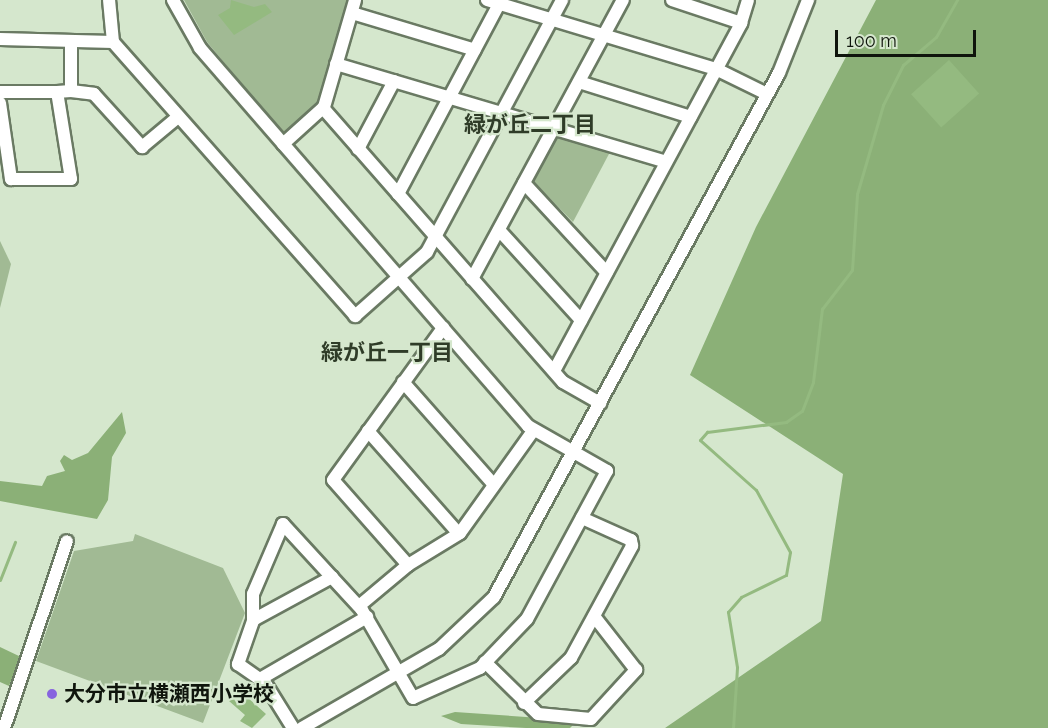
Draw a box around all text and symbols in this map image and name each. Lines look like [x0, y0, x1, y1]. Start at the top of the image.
scale bar [838, 18, 979, 56]
text: 100 m [846, 30, 897, 51]
district label: 緑が丘二丁目 [464, 112, 596, 138]
district label: 緑が丘一丁目 [321, 340, 453, 366]
place label: 大分市立横瀬西小学校 [64, 681, 274, 707]
marker: 大分市立横瀬西小学校 [45, 687, 59, 701]

